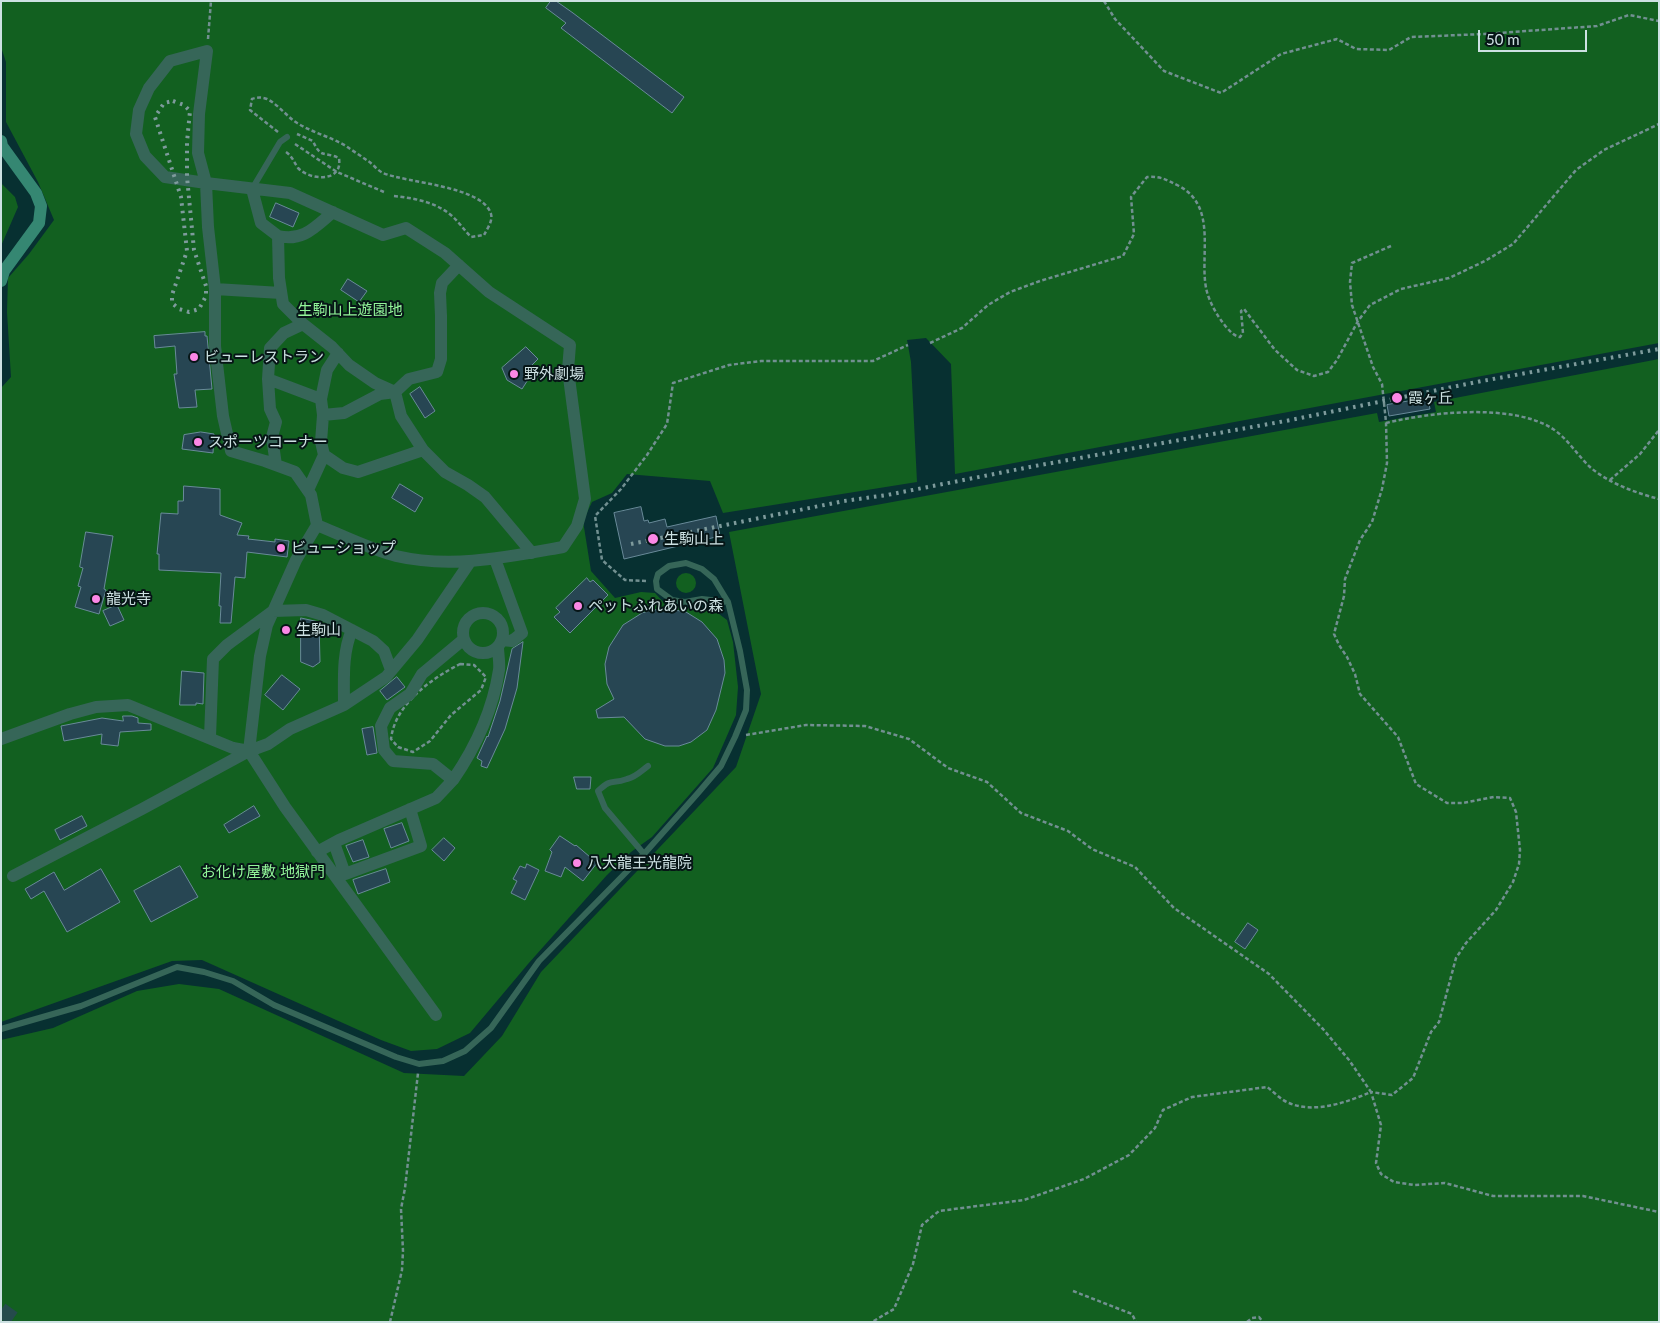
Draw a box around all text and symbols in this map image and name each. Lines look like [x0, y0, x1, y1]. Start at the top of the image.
scale bar [1480, 20, 1589, 52]
text: 50 m [1486, 30, 1520, 48]
park label: 生駒山上遊園地 [298, 301, 402, 319]
place label: ビューレストラン [204, 348, 324, 366]
marker: ビューレストラン [188, 351, 200, 363]
place label: 野外劇場 [524, 365, 584, 383]
marker: 野外劇場 [508, 368, 520, 380]
place label: 霞ヶ丘 [1408, 389, 1453, 407]
marker: 霞ヶ丘 [1390, 391, 1404, 405]
place label: スポーツコーナー [208, 433, 328, 451]
marker: スポーツコーナー [192, 436, 204, 448]
place label: 生駒山上 [664, 530, 724, 548]
marker: 生駒山上 [646, 532, 660, 546]
place label: ビューショップ [291, 539, 396, 557]
marker: ビューショップ [275, 542, 287, 554]
place label: 龍光寺 [106, 590, 151, 608]
marker: 龍光寺 [90, 593, 102, 605]
place label: ペットふれあいの森 [588, 597, 723, 615]
marker: ペットふれあいの森 [572, 600, 584, 612]
place label: 生駒山 [296, 621, 341, 639]
marker: 生駒山 [280, 624, 292, 636]
place label: 八大龍王光龍院 [587, 854, 692, 872]
marker: 八大龍王光龍院 [571, 857, 583, 869]
park label: お化け屋敷 地獄門 [201, 863, 325, 881]

